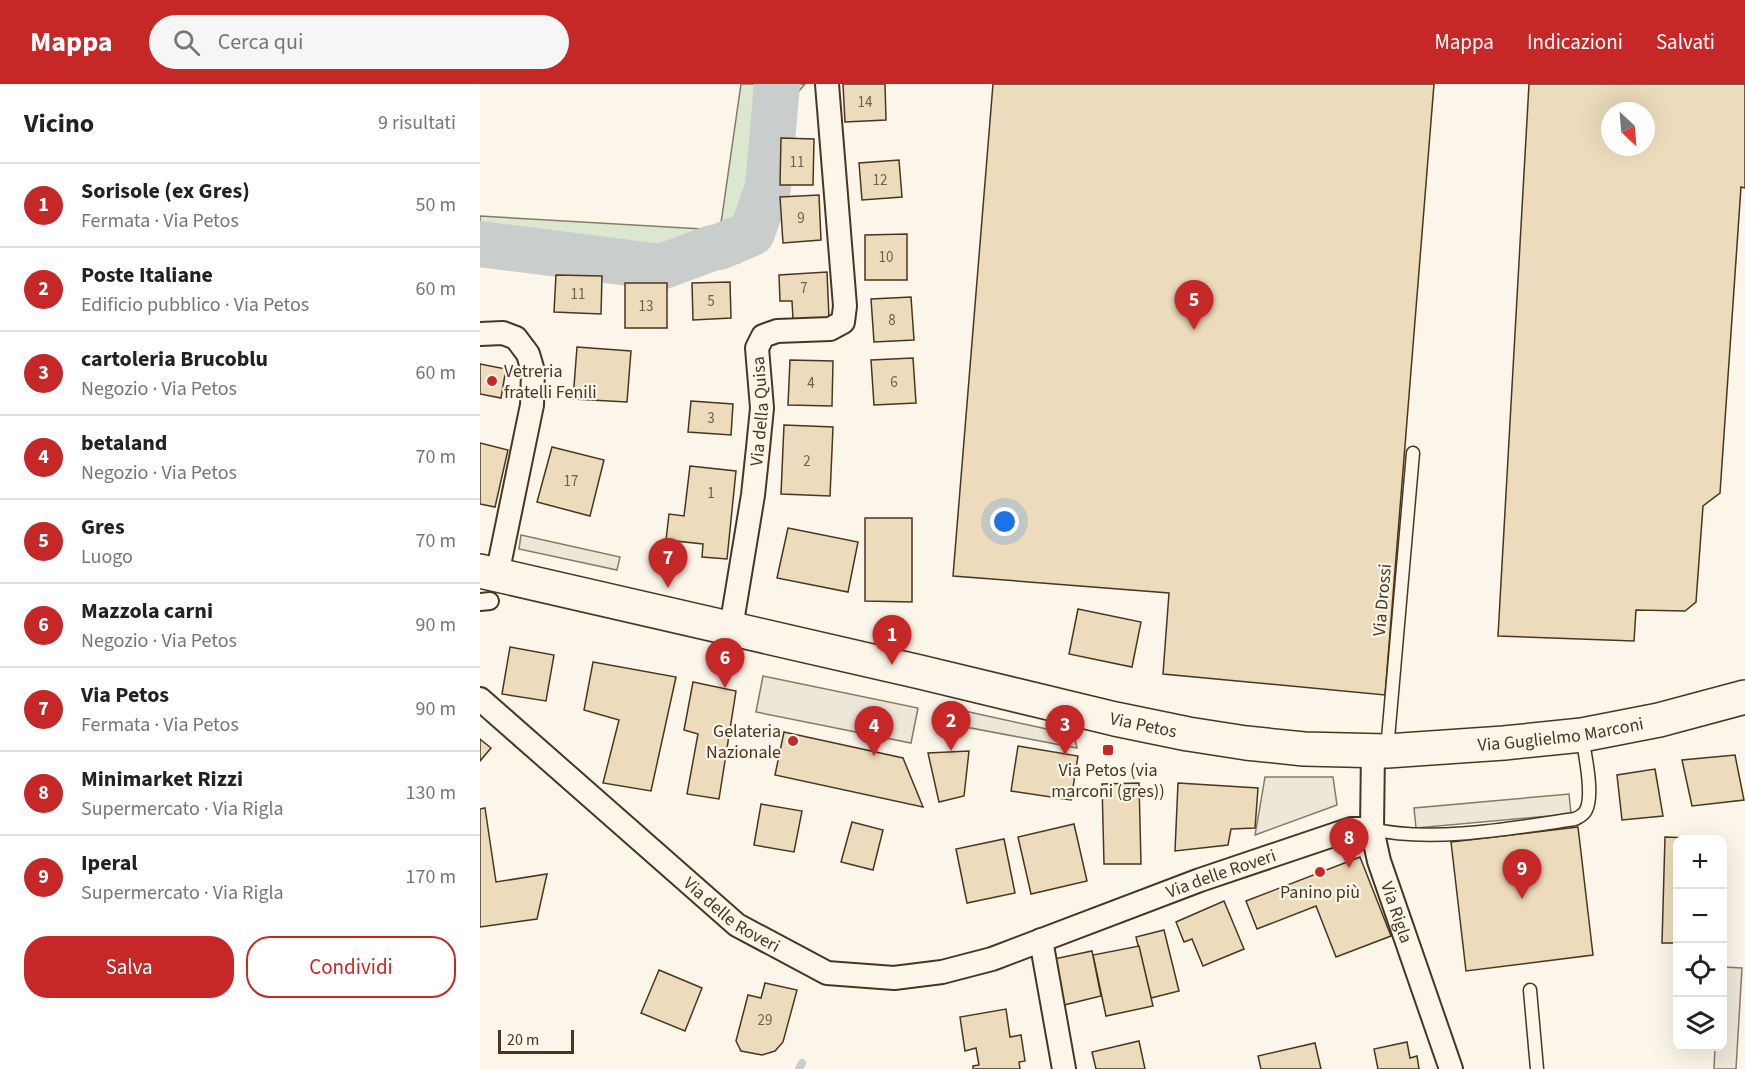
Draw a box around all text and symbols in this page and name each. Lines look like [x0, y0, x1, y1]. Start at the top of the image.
search box [149, 15, 569, 69]
text: Mappa [30, 22, 113, 62]
icon: search [170, 26, 203, 59]
text: Cerca qui [218, 26, 303, 58]
text: Mappa [1435, 27, 1494, 57]
text: Indicazioni [1527, 27, 1623, 57]
text: Salvati [1656, 27, 1715, 57]
house number: 14 [858, 92, 873, 113]
north arrow [1601, 102, 1655, 156]
text: Vicino [24, 105, 94, 142]
text: 9 risultati [378, 109, 456, 137]
house number: 11 [790, 152, 804, 173]
house number: 12 [873, 170, 887, 191]
text: Sorisole (ex Gres) [81, 175, 250, 207]
text: 1 [38, 191, 49, 219]
text: 50 m [416, 191, 456, 219]
text: Fermata · Via Petos [81, 207, 239, 235]
house number: 9 [797, 208, 805, 229]
house number: 10 [879, 247, 893, 268]
text: Poste Italiane [81, 259, 213, 291]
text: 2 [38, 275, 49, 303]
text: 60 m [416, 275, 456, 303]
house number: 7 [800, 278, 808, 299]
pin: 5 [1174, 280, 1214, 330]
house number: 11 [571, 284, 585, 305]
text: Edificio pubblico · Via Petos [81, 291, 309, 319]
house number: 5 [707, 291, 715, 312]
house number: 13 [639, 296, 653, 317]
house number: 8 [888, 310, 896, 331]
text: cartoleria Brucoblu [81, 343, 268, 375]
street label: Via della Quisa [744, 355, 775, 467]
text: 3 [38, 359, 49, 387]
text: 60 m [416, 359, 456, 387]
place label: Vetreria fratelli Fenili [504, 359, 597, 405]
house number: 6 [890, 372, 898, 393]
house number: 4 [807, 373, 815, 394]
marker: Vetreria fratelli Fenili [485, 374, 499, 388]
text: Negozio · Via Petos [81, 375, 237, 403]
house number: 3 [707, 408, 715, 429]
text: betaland [81, 427, 167, 459]
text: 4 [38, 443, 49, 471]
text: 70 m [416, 443, 456, 471]
house number: 2 [803, 451, 811, 472]
text: Negozio · Via Petos [81, 459, 237, 487]
house number: 17 [564, 471, 578, 492]
house number: 1 [707, 483, 715, 504]
your location [990, 507, 1019, 536]
text: Gres [81, 511, 125, 543]
text: 5 [38, 527, 49, 555]
text: 70 m [416, 527, 456, 555]
pin: 7 [648, 538, 687, 588]
text: Luogo [81, 543, 133, 571]
street label: Via Drossi [1367, 563, 1398, 637]
text: Mazzola carni [81, 595, 213, 627]
text: 6 [38, 611, 49, 639]
text: 90 m [416, 611, 456, 639]
pin: 1 [872, 616, 912, 665]
text: Negozio · Via Petos [81, 627, 237, 655]
pin: 6 [706, 638, 744, 688]
text: Via Petos [81, 679, 169, 711]
text: 7 [38, 695, 49, 723]
text: 90 m [416, 695, 456, 723]
pin: 2 [932, 702, 970, 751]
pin: 4 [854, 706, 894, 756]
pin: 3 [1046, 706, 1084, 755]
street label: Via Petos [1107, 706, 1179, 744]
text: Fermata · Via Petos [81, 711, 239, 739]
street label: Via Guglielmo Marconi [1477, 711, 1646, 758]
place label: Gelateria Nazionale [706, 719, 781, 765]
marker: Gelateria Nazionale [786, 734, 800, 748]
marker: Via Petos (via marconi (gres)) [1101, 743, 1115, 757]
place label: Via Petos (via marconi (gres)) [1051, 758, 1165, 804]
text: Minimarket Rizzi [81, 763, 243, 795]
text: 8 [38, 779, 49, 807]
text: 130 m [406, 779, 456, 807]
text: Supermercato · Via Rigla [81, 795, 284, 823]
pin: 8 [1330, 818, 1368, 868]
map controls [1673, 835, 1727, 1051]
button: + [1673, 835, 1727, 889]
street label: Via delle Roveri [1163, 843, 1279, 905]
text: Iperal [81, 847, 138, 879]
pin: 9 [1502, 850, 1542, 899]
text: 9 [38, 863, 49, 891]
text: 170 m [406, 863, 456, 891]
marker: Panino più [1313, 865, 1327, 879]
street label: Via delle Roveri [678, 871, 784, 959]
street label: Via Rigla [1374, 878, 1419, 947]
text: Supermercato · Via Rigla [81, 879, 284, 907]
place label: Panino più [1280, 880, 1360, 905]
button: − [1673, 889, 1727, 943]
button: Salva [24, 936, 234, 998]
button: Condividi [246, 936, 456, 998]
button: locate [1673, 943, 1727, 997]
button: layers [1673, 997, 1727, 1051]
house number: 29 [758, 1010, 772, 1031]
scale bar [498, 1027, 574, 1054]
text: 20 m [507, 1029, 539, 1051]

